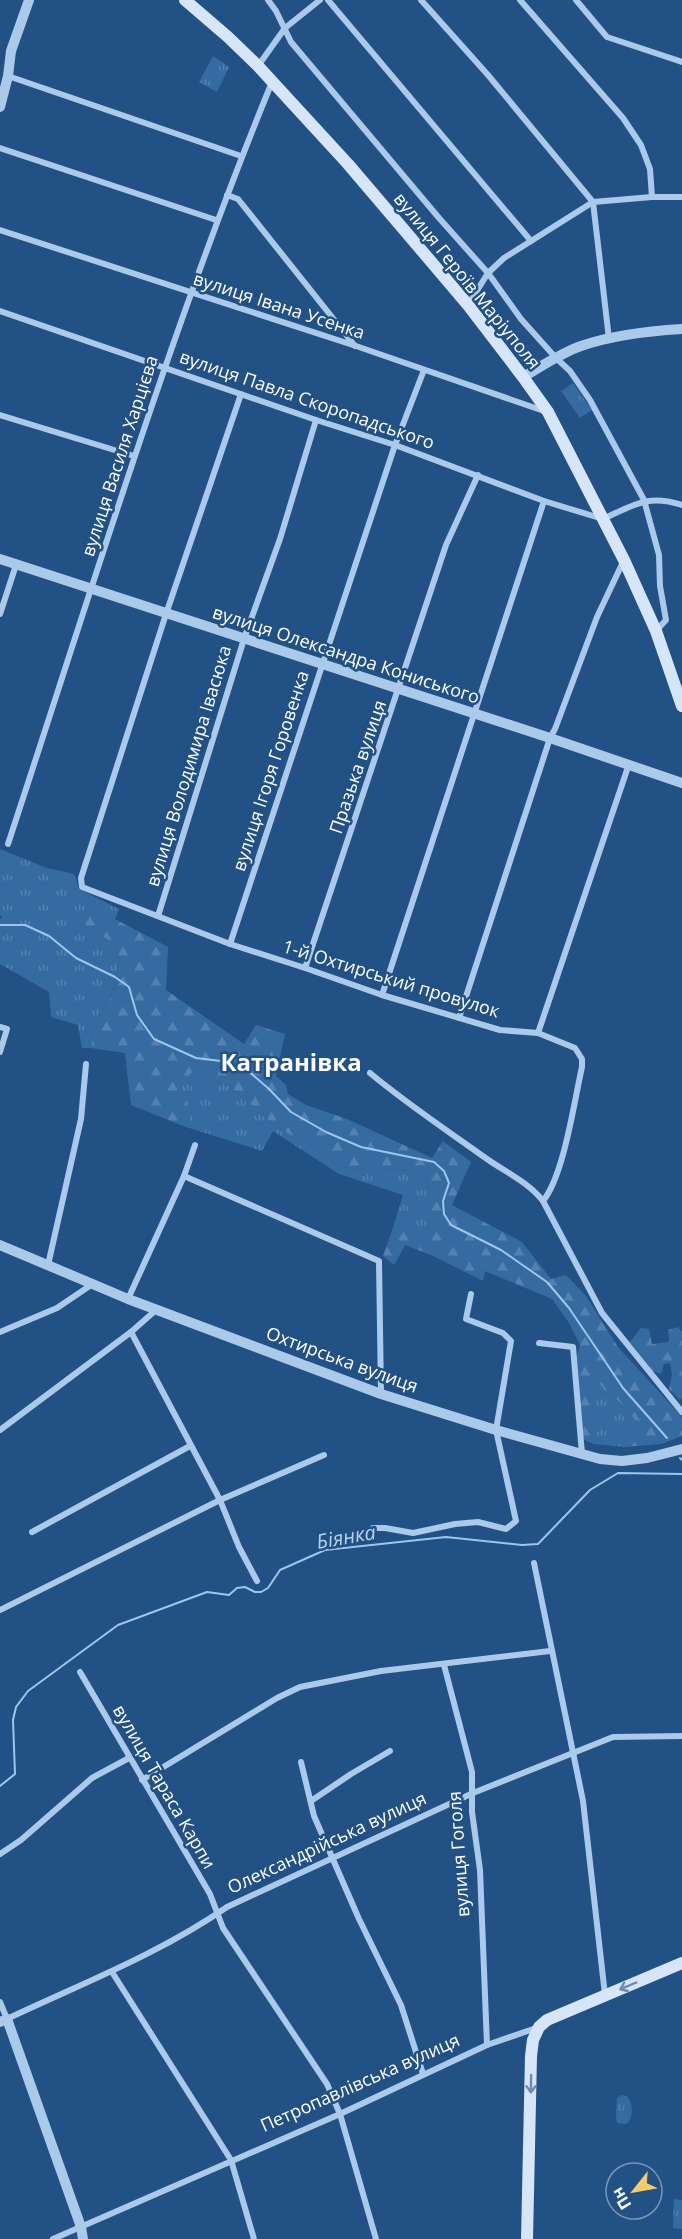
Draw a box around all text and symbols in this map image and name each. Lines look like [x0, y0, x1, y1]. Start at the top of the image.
street label: вулиця Героїв Маріуполя [389, 187, 547, 374]
street label: вулиця Івана Усенка [190, 266, 368, 344]
street label: вулиця Павла Скоропадського [177, 344, 438, 454]
street label: вулиця Василя Харцієва [75, 352, 163, 559]
street label: вулиця Олександра Кониського [210, 599, 483, 709]
street label: вулиця Володимира Івасюка [140, 642, 236, 889]
street label: вулиця Ігоря Горовенка [226, 667, 314, 874]
street label: Празька вулиця [323, 697, 391, 837]
street label: 1-й Охтирський провулок [280, 934, 503, 1023]
district label: Катранівка [220, 1045, 362, 1078]
street label: Охтирська вулиця [263, 1320, 422, 1398]
water label: Біянка [314, 1518, 378, 1555]
street label: вулиця Тараса Карпи [108, 1700, 222, 1873]
street label: Олександрійська вулиця [223, 1785, 430, 1899]
street label: вулиця Гоголя [442, 1790, 474, 1918]
one-way arrow [619, 1981, 637, 1992]
street label: Петропавлівська вулиця [256, 2027, 463, 2137]
one-way arrow [525, 2074, 536, 2094]
north arrow [604, 2161, 664, 2221]
text: Пн [606, 2183, 636, 2214]

